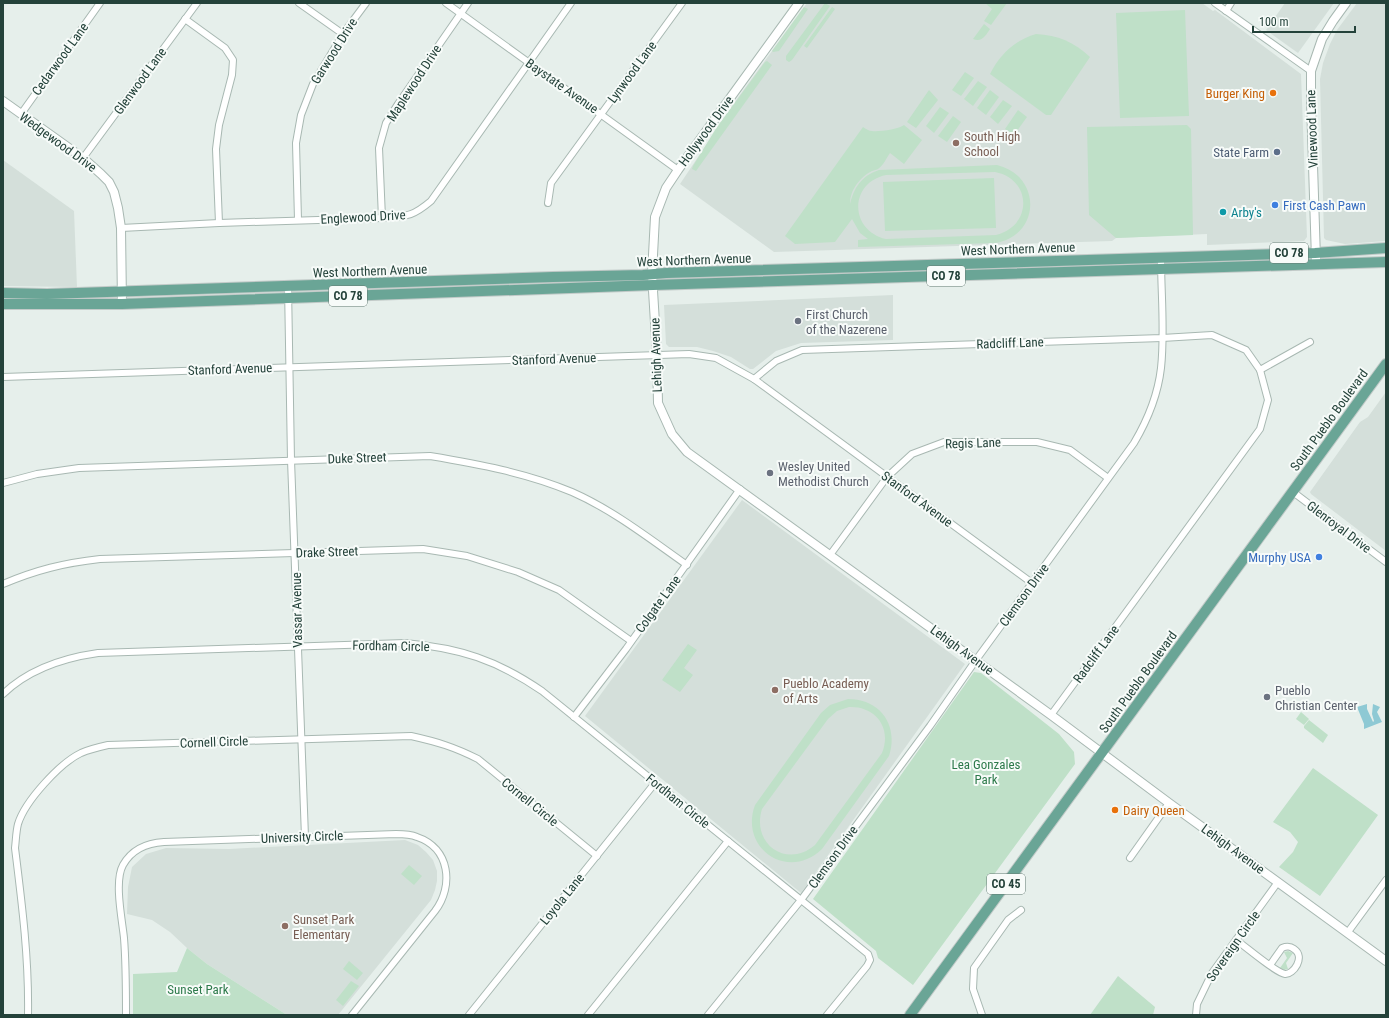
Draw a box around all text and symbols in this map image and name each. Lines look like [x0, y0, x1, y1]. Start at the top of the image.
scale bar [1253, 8, 1355, 34]
street label: Garwood Drive [308, 15, 360, 87]
text: 100 m [1259, 15, 1289, 29]
street label: Cedarwood Lane [29, 20, 91, 98]
street label: Lynwood Lane [605, 38, 659, 106]
street label: Maplewood Drive [384, 42, 444, 124]
street label: Glenwood Lane [111, 45, 169, 117]
street label: Baystate Avenue [523, 55, 601, 117]
place label: Burger King [1206, 86, 1265, 101]
marker: Burger King [1268, 88, 1278, 98]
street label: Vinewood Lane [1303, 90, 1321, 168]
street label: Hollywood Drive [676, 93, 736, 169]
street label: Wedgewood Drive [17, 109, 99, 175]
place label: South High School [964, 129, 1020, 159]
marker: South High School [951, 138, 961, 148]
place label: State Farm [1213, 145, 1269, 160]
marker: State Farm [1272, 147, 1282, 157]
place label: First Cash Pawn [1283, 198, 1366, 213]
marker: First Cash Pawn [1270, 200, 1280, 210]
place label: Arby's [1231, 205, 1262, 220]
street label: Englewood Drive [320, 207, 406, 227]
marker: Arby's [1218, 207, 1228, 217]
street label: West Northern Avenue [961, 240, 1075, 258]
road number: CO 78 [1270, 243, 1308, 263]
street label: West Northern Avenue [637, 251, 751, 269]
street label: West Northern Avenue [313, 262, 427, 280]
road number: CO 78 [927, 266, 965, 286]
road number: CO 78 [329, 286, 367, 306]
place label: First Church of the Nazerene [806, 307, 887, 337]
marker: First Church of the Nazerene [793, 316, 803, 326]
street label: Lehigh Avenue [647, 317, 665, 393]
street label: Radcliff Lane [976, 334, 1044, 352]
street label: Stanford Avenue [512, 350, 596, 368]
street label: Stanford Avenue [188, 360, 272, 378]
street label: South Pueblo Boulevard [1287, 366, 1371, 474]
street label: Regis Lane [945, 435, 1001, 451]
street label: Duke Street [327, 449, 387, 467]
place label: Wesley United Methodist Church [778, 459, 869, 489]
marker: Wesley United Methodist Church [765, 468, 775, 478]
street label: Stanford Avenue [878, 468, 956, 530]
street label: Glenroyal Drive [1304, 498, 1374, 556]
street label: Drake Street [295, 543, 359, 561]
place label: Murphy USA [1248, 550, 1311, 565]
marker: Murphy USA [1314, 552, 1324, 562]
street label: Clemson Drive [996, 561, 1052, 629]
street label: Vassar Avenue [289, 572, 305, 648]
street label: Colgate Lane [632, 572, 684, 636]
street label: Lehigh Avenue [927, 622, 997, 678]
street label: Radcliff Lane [1070, 622, 1122, 686]
street label: South Pueblo Boulevard [1096, 628, 1180, 736]
street label: Fordham Circle [352, 638, 430, 654]
place label: Pueblo Academy of Arts [783, 676, 870, 706]
place label: Pueblo Christian Center [1275, 683, 1358, 713]
marker: Pueblo Academy of Arts [770, 685, 780, 695]
marker: Pueblo Christian Center [1262, 692, 1272, 702]
street label: Cornell Circle [180, 733, 248, 751]
park label: Lea Gonzales Park [952, 757, 1021, 787]
street label: Fordham Circle [643, 771, 713, 831]
street label: Cornell Circle [499, 775, 561, 829]
place label: Dairy Queen [1123, 803, 1185, 818]
marker: Dairy Queen [1110, 805, 1120, 815]
street label: Lehigh Avenue [1198, 821, 1268, 877]
street label: Clemson Drive [805, 823, 861, 891]
street label: University Circle [260, 828, 344, 846]
street label: Loyola Lane [537, 870, 587, 928]
road number: CO 45 [987, 874, 1025, 894]
street label: Sovereign Circle [1203, 908, 1263, 984]
place label: Sunset Park Elementary [293, 912, 354, 942]
marker: Sunset Park Elementary [280, 921, 290, 931]
park label: Sunset Park [167, 982, 229, 997]

